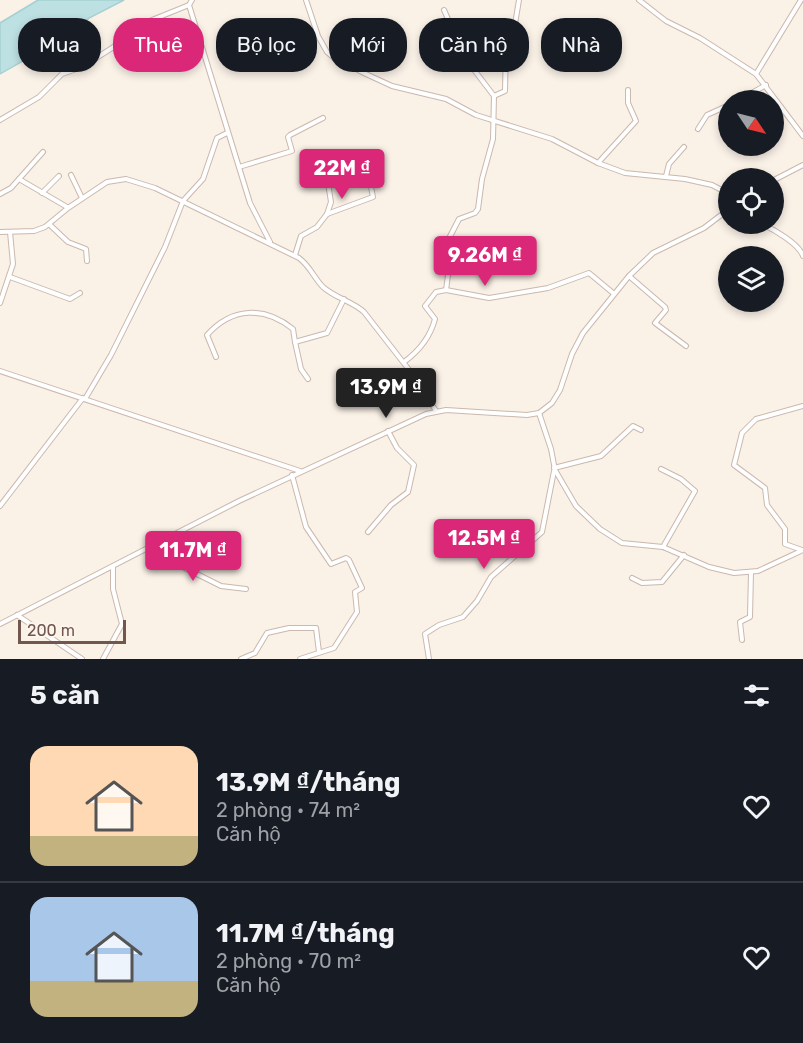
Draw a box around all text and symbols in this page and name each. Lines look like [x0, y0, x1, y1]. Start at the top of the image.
chip: Mua [18, 18, 101, 72]
chip: Thuê [113, 18, 204, 72]
chip: Bộ lọc [216, 18, 317, 72]
chip: Mới [329, 18, 407, 72]
chip: Căn hộ [419, 18, 529, 72]
chip: Nhà [541, 18, 622, 72]
north arrow [718, 90, 784, 156]
map controls [718, 90, 784, 312]
pin: 22M ₫ [300, 149, 384, 200]
text: 22M ₫ [313, 156, 371, 180]
button: locate [718, 168, 784, 234]
pin: 9.26M ₫ [430, 236, 540, 287]
text: 9.26M ₫ [448, 243, 522, 267]
button: layers [718, 246, 784, 312]
pin: 13.9M ₫ [331, 368, 441, 419]
text: 13.9M ₫ [350, 375, 422, 399]
pin: 12.5M ₫ [429, 519, 539, 570]
text: 12.5M ₫ [448, 526, 520, 550]
pin: 11.7M ₫ [138, 531, 248, 582]
text: 11.7M ₫ [159, 538, 227, 562]
scale bar [18, 617, 126, 644]
text: 200 m [27, 621, 75, 640]
icon: filters [740, 679, 773, 712]
text: 5 căn [30, 680, 100, 711]
text: 13.9M ₫/tháng [216, 767, 401, 798]
icon: home [78, 770, 150, 842]
icon: heart [740, 790, 773, 823]
text: 2 phòng · 74 m² [216, 798, 360, 822]
text: Căn hộ [216, 822, 281, 846]
text: 11.7M ₫/tháng [216, 918, 395, 949]
icon: home [78, 921, 150, 993]
icon: heart [740, 941, 773, 974]
text: 2 phòng · 70 m² [216, 949, 361, 973]
text: Căn hộ [216, 973, 281, 997]

